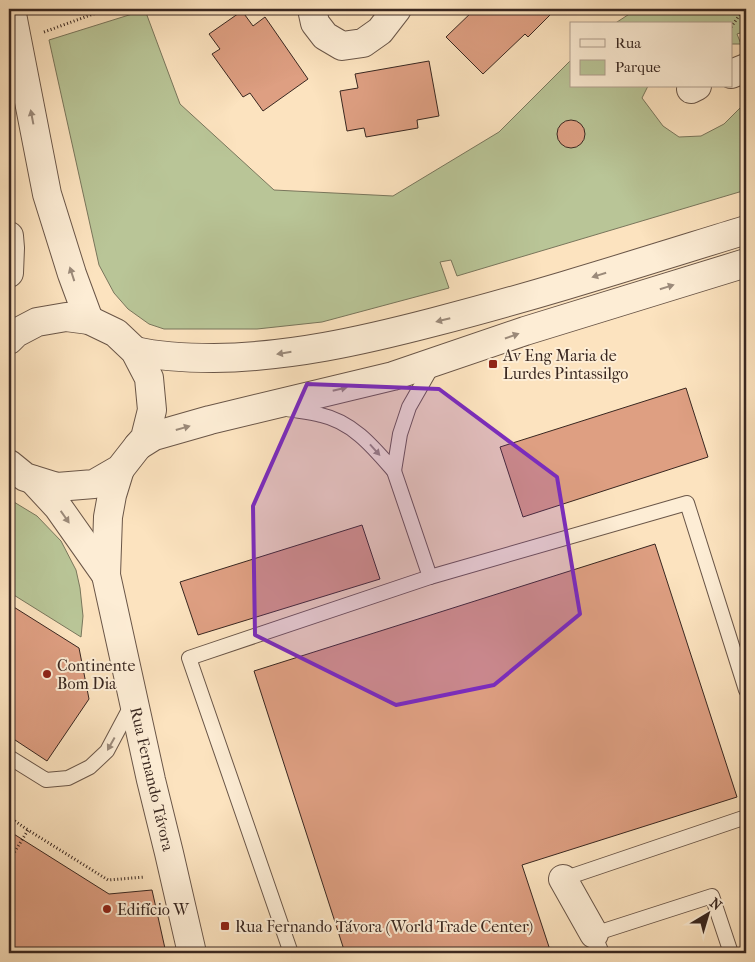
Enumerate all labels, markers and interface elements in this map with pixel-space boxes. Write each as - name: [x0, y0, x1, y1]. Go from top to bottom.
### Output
- legend: [570, 22, 732, 88]
- text: Rua: [615, 34, 642, 52]
- text: Parque: [615, 58, 661, 76]
- one-way arrow: [28, 109, 36, 125]
- one-way arrow: [68, 267, 75, 282]
- one-way arrow: [591, 271, 606, 279]
- one-way arrow: [660, 283, 675, 291]
- one-way arrow: [435, 316, 450, 324]
- one-way arrow: [505, 331, 520, 339]
- place label: Av Eng Maria de Lurdes Pintassilgo: [502, 346, 628, 383]
- one-way arrow: [276, 349, 292, 357]
- marker: Av Eng Maria de Lurdes Pintassilgo: [487, 358, 499, 370]
- one-way arrow: [333, 385, 348, 393]
- one-way arrow: [175, 424, 190, 432]
- one-way arrow: [369, 443, 381, 455]
- one-way arrow: [60, 510, 70, 524]
- place label: Continente Bom Dia: [57, 656, 135, 693]
- marker: Continente Bom Dia: [41, 668, 53, 680]
- street label: Rua Fernando Távora: [126, 705, 178, 853]
- one-way arrow: [107, 737, 115, 752]
- north arrow: [682, 890, 732, 940]
- text: N: [706, 894, 725, 914]
- place label: Edifício W: [117, 900, 190, 919]
- marker: Edifício W: [101, 903, 113, 915]
- place label: Rua Fernando Távora (World Trade Center): [235, 917, 533, 936]
- marker: Rua Fernando Távora (World Trade Center): [219, 920, 231, 932]

